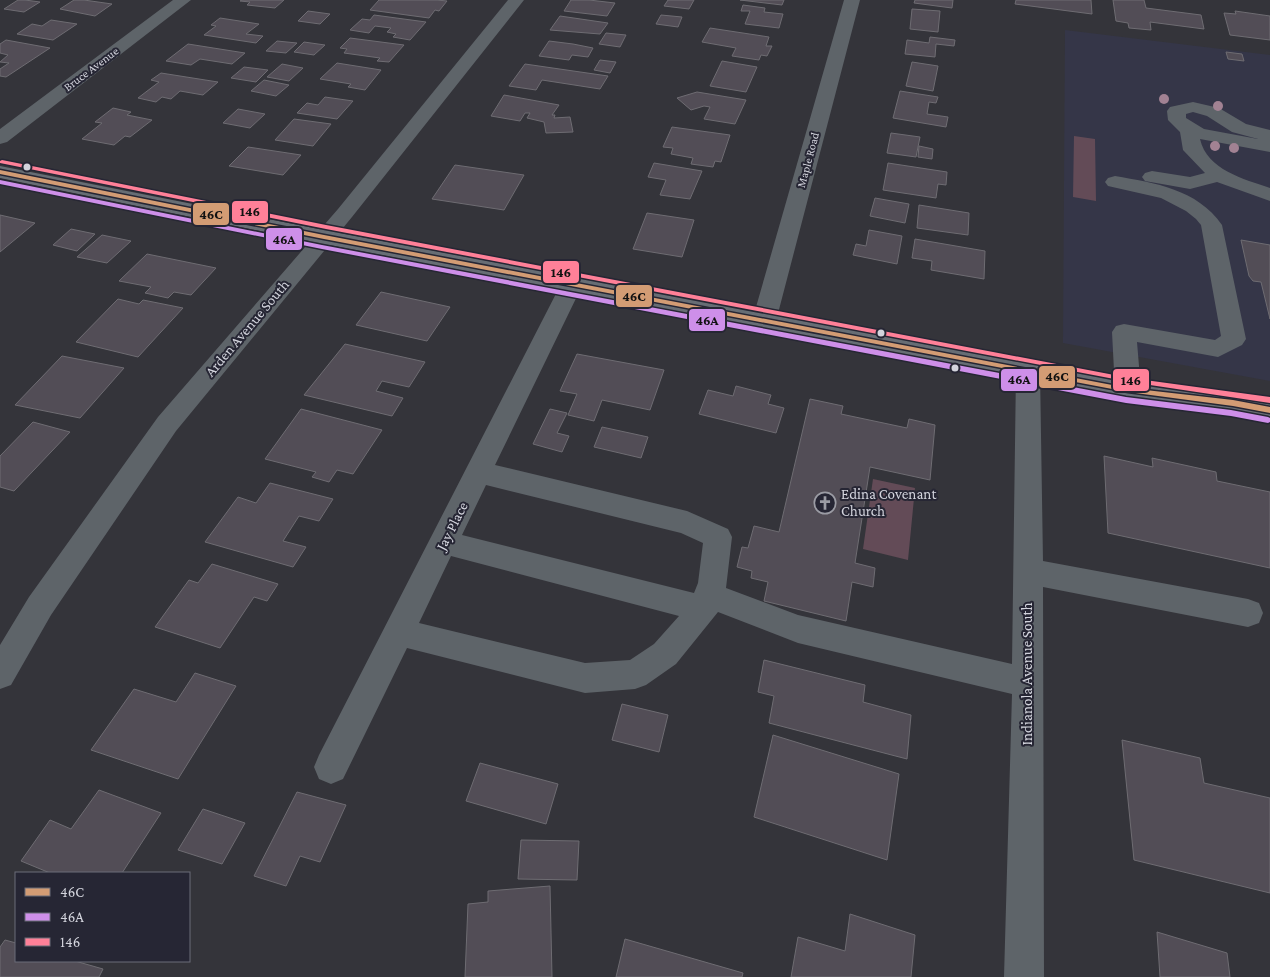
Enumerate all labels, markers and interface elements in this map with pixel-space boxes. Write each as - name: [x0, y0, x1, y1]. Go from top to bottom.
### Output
- street label: Bruce Avenue: [61, 44, 121, 94]
- street label: Maple Road: [794, 130, 822, 189]
- unlabelled marker: [22, 162, 32, 172]
- line badge: 146: [231, 200, 269, 224]
- line badge: 46C: [192, 202, 230, 226]
- text: 146: [240, 203, 260, 219]
- text: 46C: [199, 206, 223, 222]
- line badge: 46A: [265, 227, 303, 251]
- text: 46A: [272, 231, 296, 247]
- line badge: 146: [542, 260, 580, 284]
- text: 146: [551, 264, 571, 280]
- street label: Arden Avenue South: [202, 276, 292, 380]
- line badge: 46C: [615, 284, 653, 308]
- text: 46C: [622, 288, 646, 304]
- line badge: 46A: [688, 308, 726, 332]
- text: 46A: [695, 312, 719, 328]
- unlabelled marker: [876, 328, 886, 338]
- unlabelled marker: [950, 363, 960, 373]
- line badge: 46C: [1038, 365, 1076, 389]
- line badge: 46A: [1000, 368, 1038, 392]
- text: 46C: [1045, 368, 1069, 384]
- line badge: 146: [1112, 368, 1150, 392]
- text: 46A: [1007, 371, 1031, 387]
- text: 146: [1121, 372, 1141, 388]
- place label: Edina Covenant Church: [841, 486, 937, 519]
- church icon: Edina Covenant Church: [813, 491, 837, 515]
- street label: Jay Place: [432, 499, 472, 555]
- street label: Indianola Avenue South: [1019, 603, 1035, 745]
- legend: [15, 872, 190, 962]
- text: 46C: [60, 884, 84, 900]
- text: 46A: [60, 909, 84, 925]
- text: 146: [60, 934, 80, 950]

